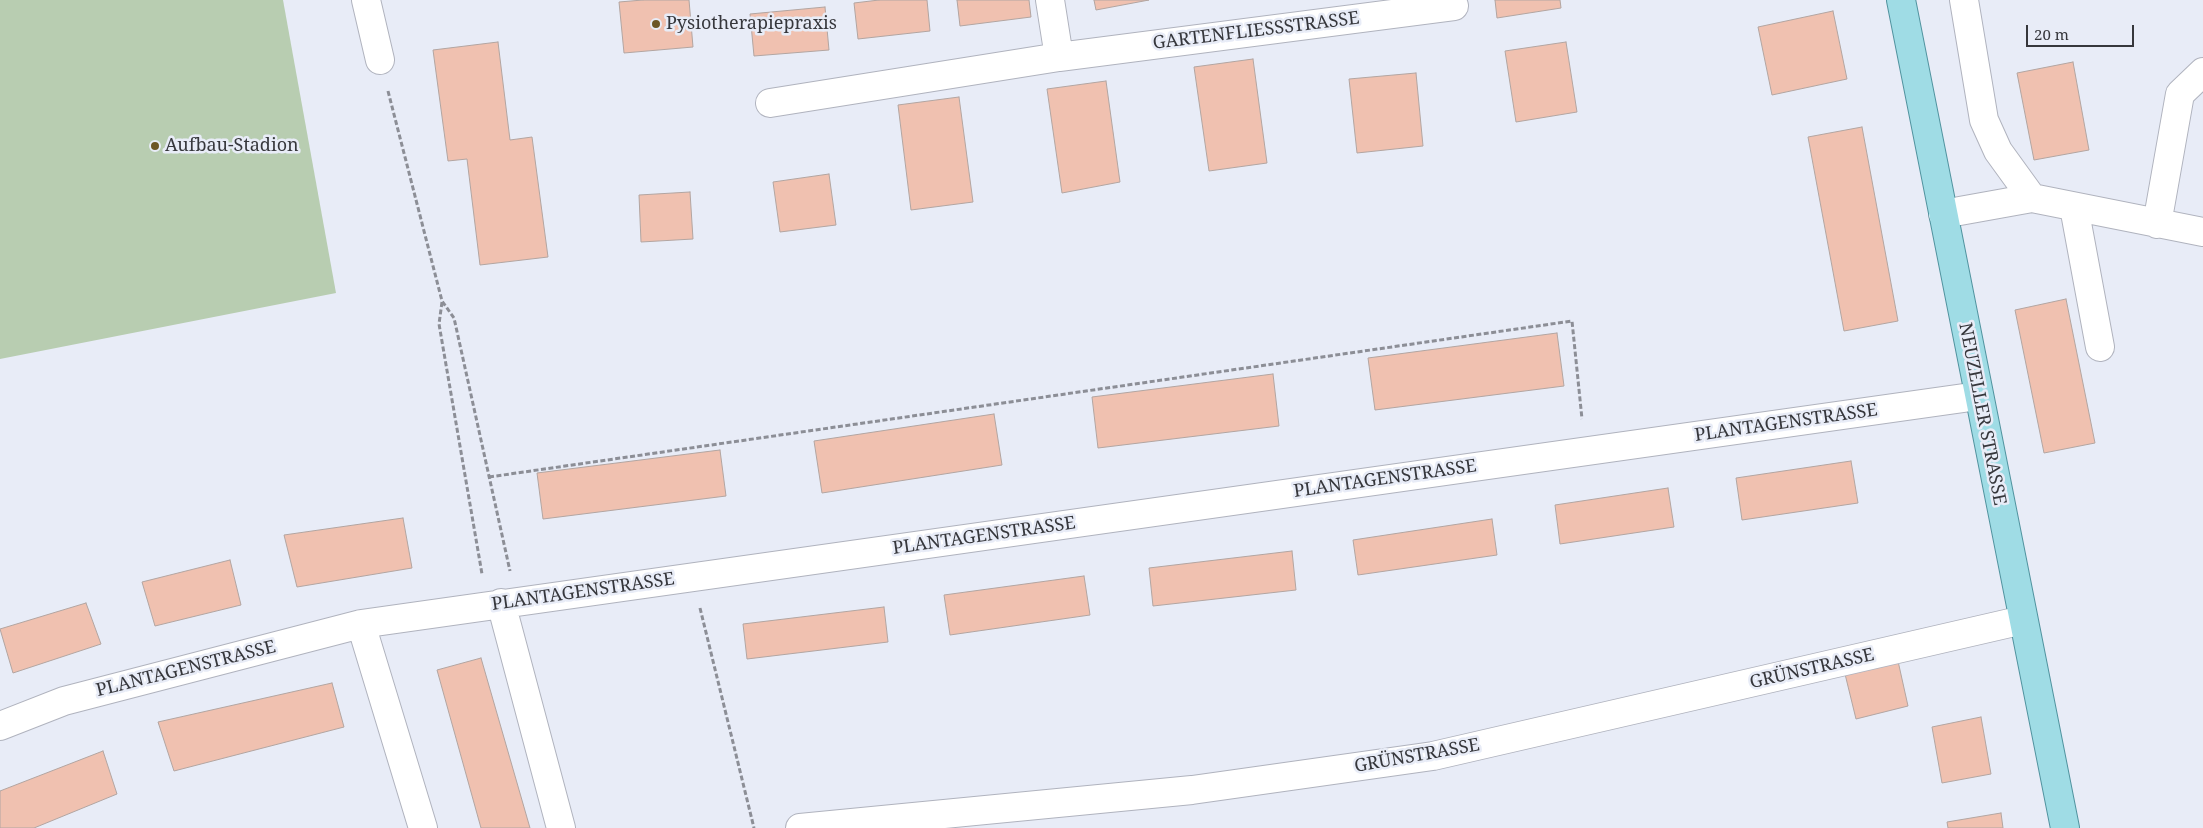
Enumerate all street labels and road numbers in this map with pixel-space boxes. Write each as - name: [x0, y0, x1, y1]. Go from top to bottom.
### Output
- street label: GARTENFLIESSSTRASSE: [1151, 8, 1361, 54]
- street label: NEUZELLER STRASSE: [1954, 321, 2010, 507]
- street label: PLANTAGENSTRASSE: [1693, 399, 1879, 447]
- street label: PLANTAGENSTRASSE: [1292, 455, 1478, 503]
- street label: PLANTAGENSTRASSE: [891, 512, 1077, 560]
- street label: PLANTAGENSTRASSE: [490, 568, 676, 616]
- street label: PLANTAGENSTRASSE: [94, 636, 278, 702]
- street label: GRÜNSTRASSE: [1748, 644, 1876, 694]
- street label: GRÜNSTRASSE: [1353, 734, 1481, 778]

